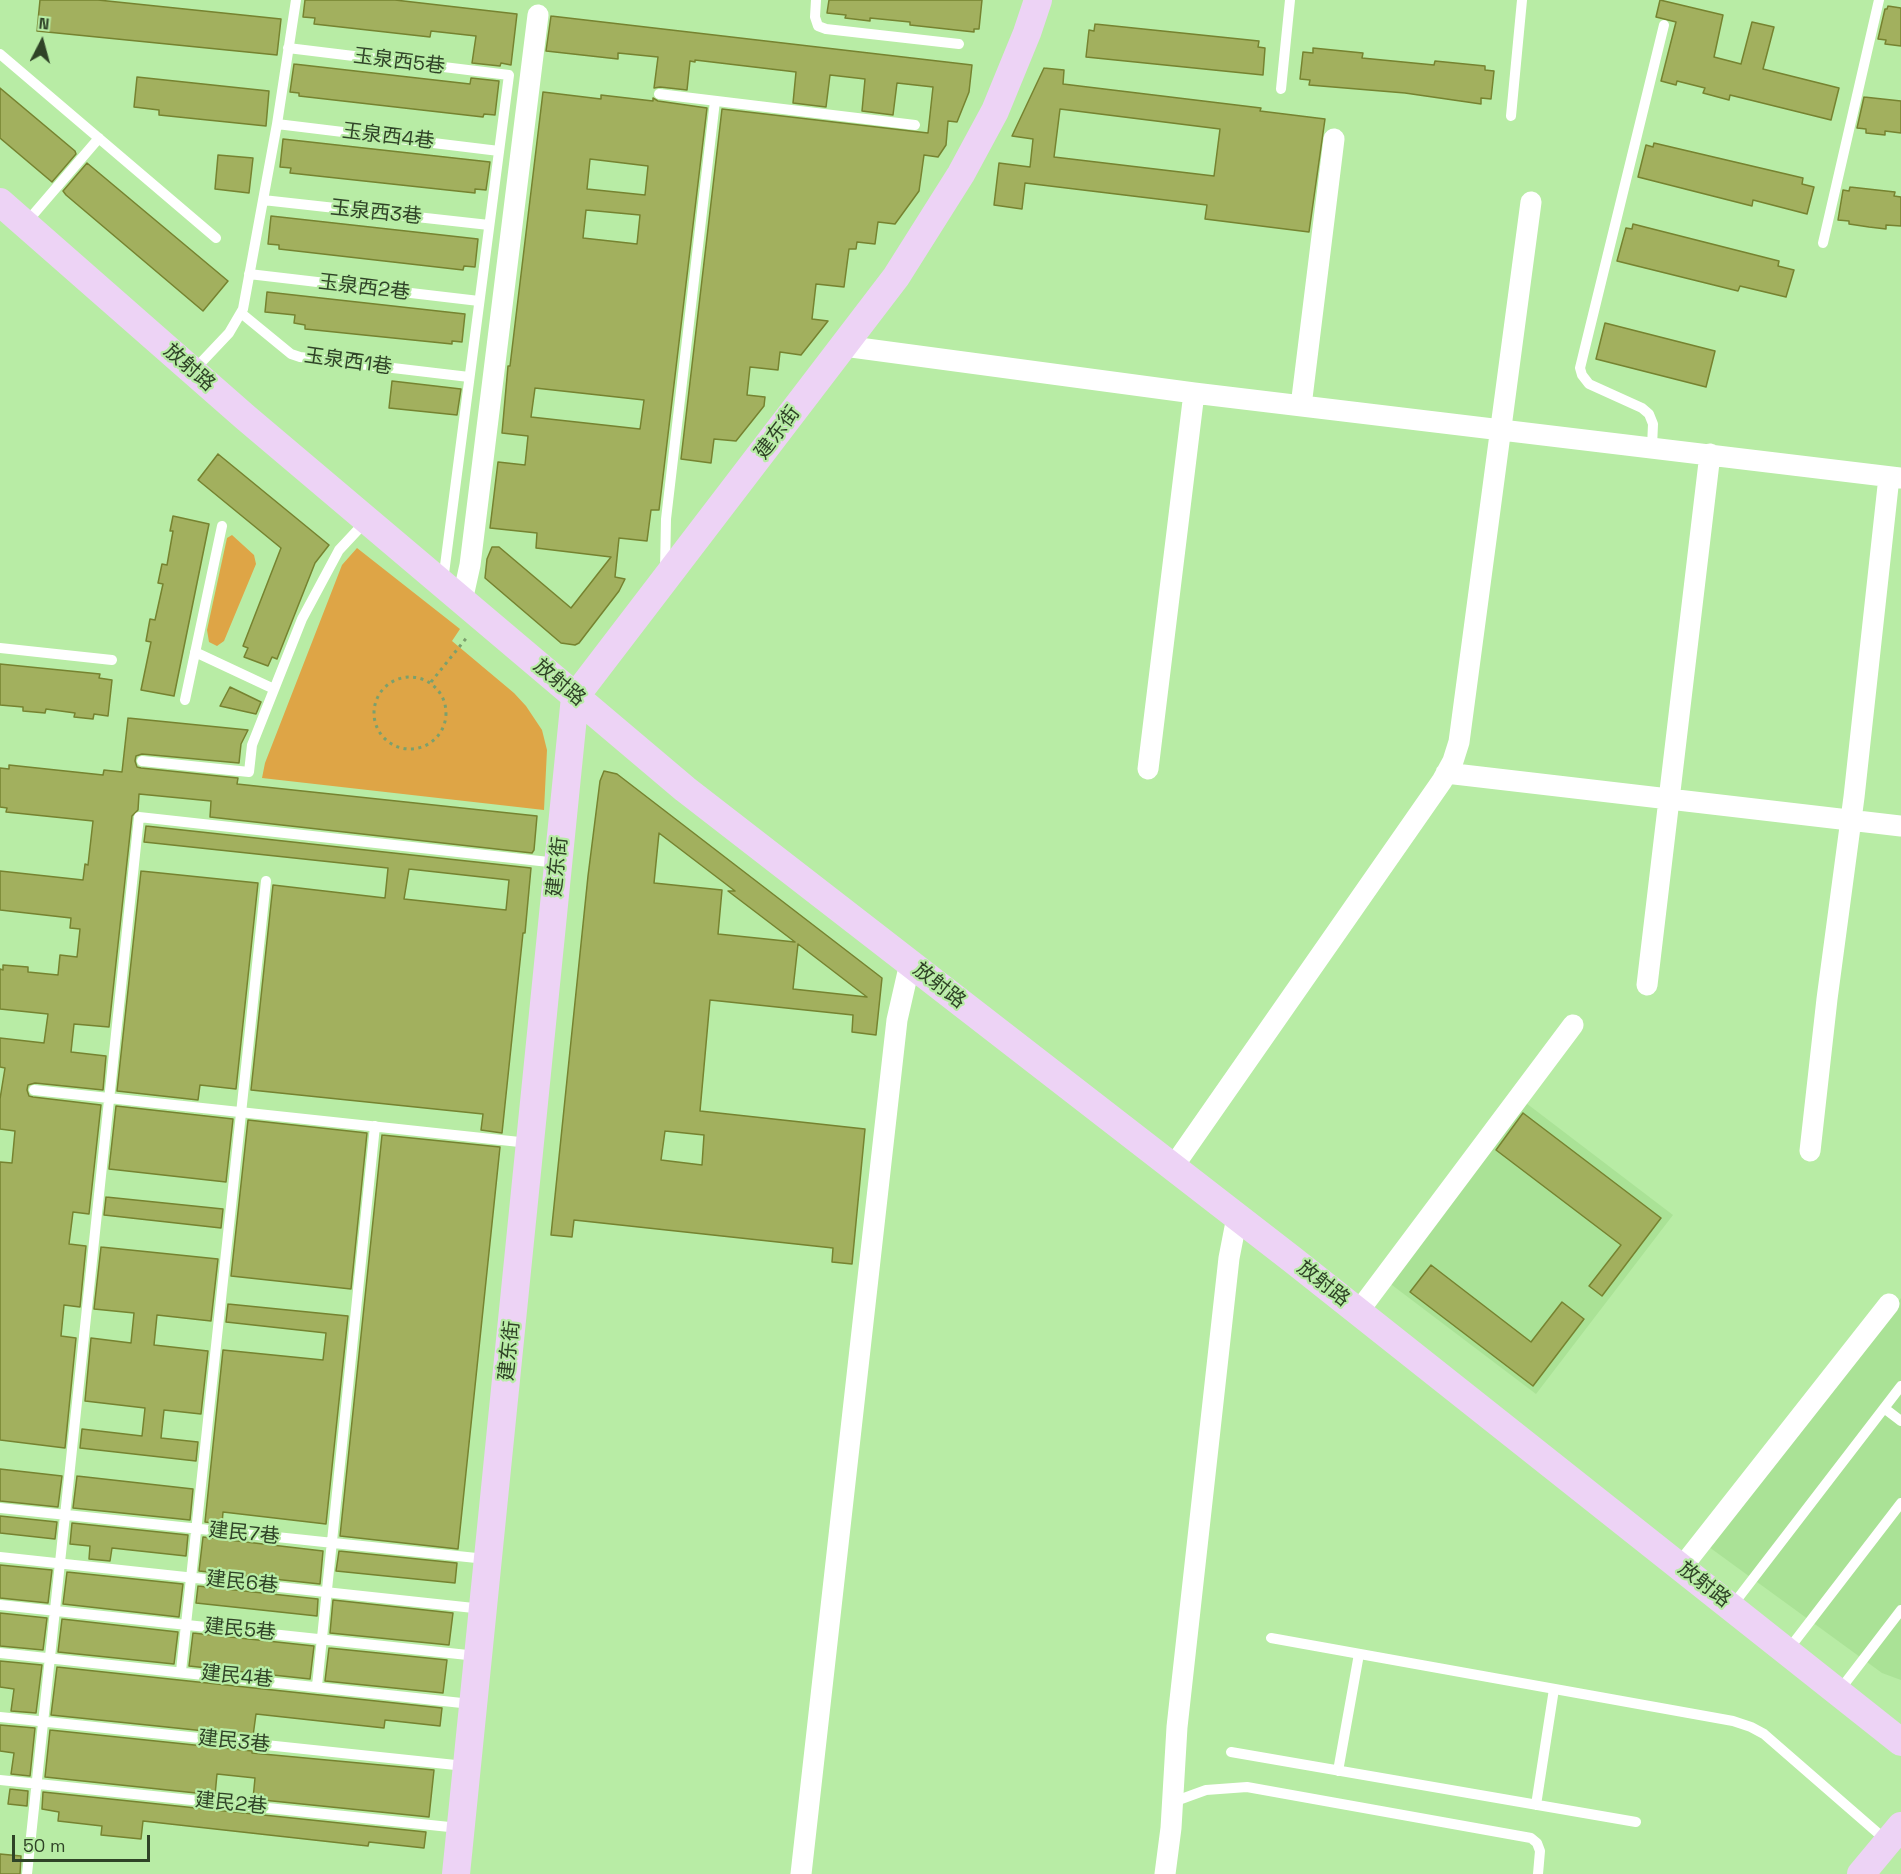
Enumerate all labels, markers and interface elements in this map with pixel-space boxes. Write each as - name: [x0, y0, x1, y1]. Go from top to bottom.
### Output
- north arrow: [12, 12, 72, 72]
- text: N: [37, 13, 50, 35]
- street label: 玉泉西5巷: [352, 44, 446, 80]
- street label: 玉泉西4巷: [341, 119, 435, 155]
- street label: 玉泉西3巷: [329, 196, 423, 230]
- street label: 玉泉西2巷: [317, 270, 411, 306]
- street label: 放射路: [158, 339, 220, 397]
- street label: 玉泉西1巷: [303, 344, 393, 380]
- street label: 建东街: [750, 402, 806, 464]
- street label: 放射路: [528, 655, 590, 711]
- street label: 建东街: [543, 836, 573, 898]
- street label: 放射路: [908, 958, 970, 1014]
- street label: 放射路: [1292, 1256, 1354, 1312]
- street label: 建东街: [495, 1320, 525, 1382]
- street label: 建民7巷: [207, 1518, 281, 1550]
- street label: 放射路: [1673, 1557, 1735, 1613]
- street label: 建民6巷: [205, 1567, 279, 1599]
- street label: 建民5巷: [203, 1614, 277, 1646]
- street label: 建民4巷: [200, 1661, 274, 1693]
- street label: 建民3巷: [197, 1726, 271, 1758]
- street label: 建民2巷: [194, 1788, 268, 1820]
- scale bar: [15, 1823, 153, 1861]
- text: 50 m: [23, 1834, 65, 1857]

